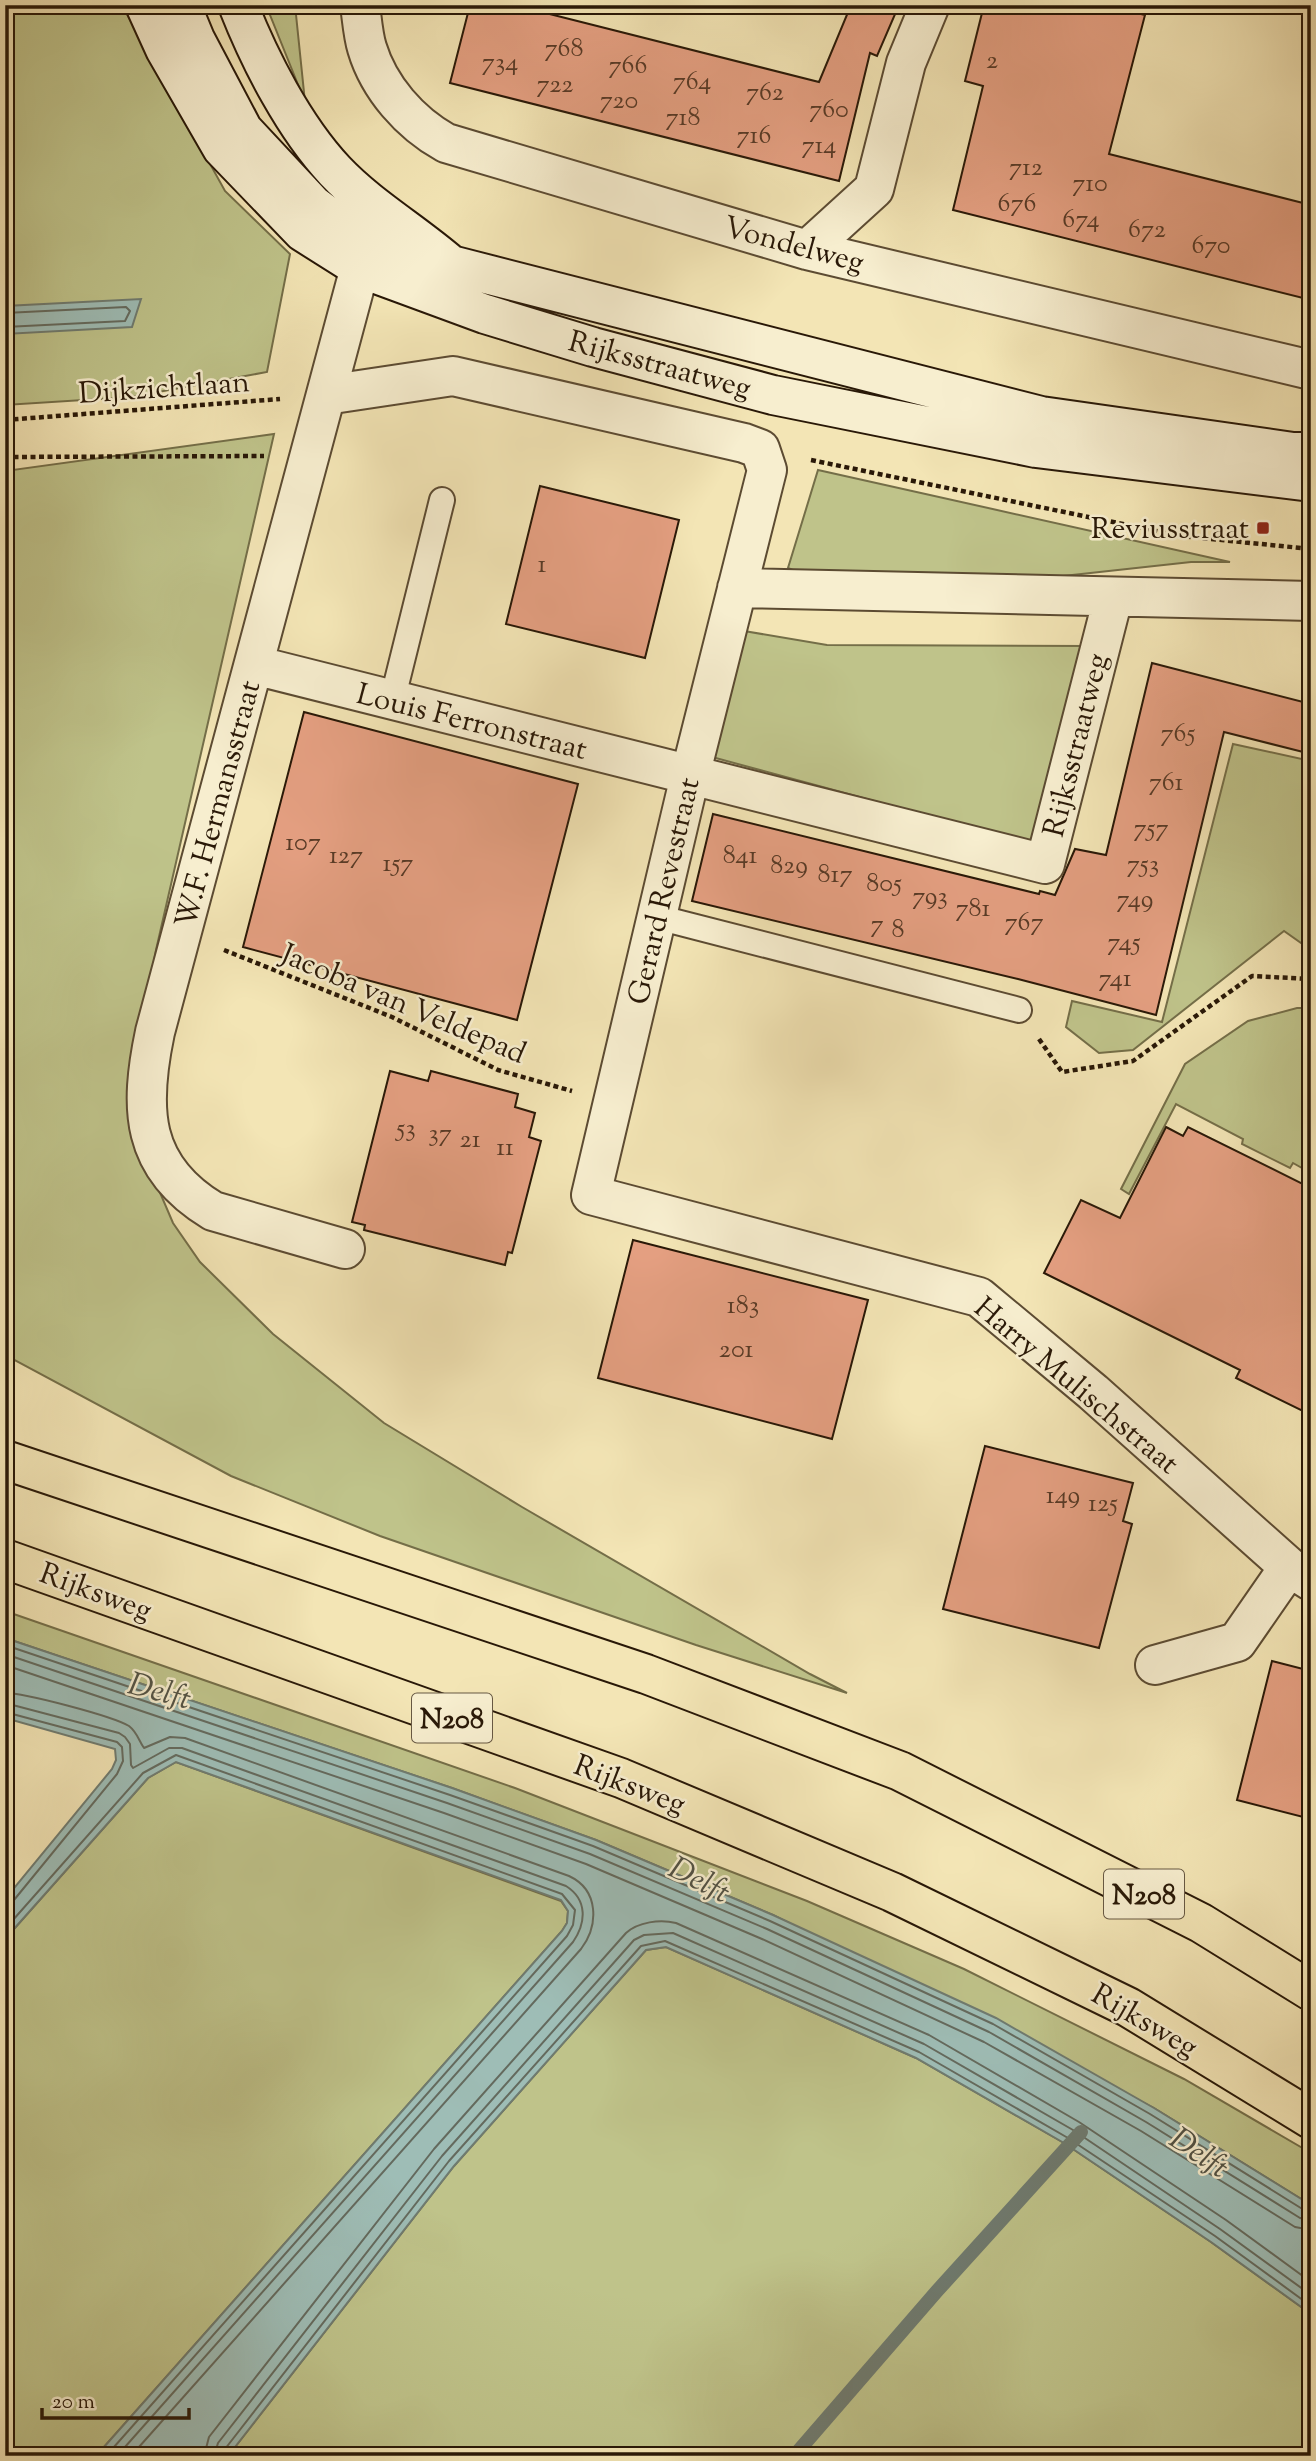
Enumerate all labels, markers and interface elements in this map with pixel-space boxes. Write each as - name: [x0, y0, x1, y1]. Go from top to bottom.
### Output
- house number: 768: [545, 31, 583, 68]
- house number: 2: [986, 43, 998, 80]
- house number: 734: [482, 45, 518, 82]
- house number: 766: [609, 48, 647, 85]
- house number: 764: [673, 64, 711, 101]
- house number: 722: [536, 67, 574, 104]
- house number: 762: [746, 75, 784, 112]
- house number: 720: [600, 83, 638, 120]
- house number: 760: [809, 92, 849, 129]
- house number: 718: [666, 100, 700, 137]
- house number: 716: [737, 118, 771, 155]
- house number: 714: [802, 128, 836, 165]
- house number: 712: [1009, 150, 1043, 187]
- house number: 710: [1072, 166, 1108, 203]
- house number: 676: [998, 186, 1036, 223]
- house number: 674: [1062, 202, 1100, 239]
- street label: Vondelweg: [718, 207, 868, 286]
- house number: 672: [1128, 212, 1166, 249]
- house number: 670: [1191, 228, 1231, 265]
- street label: Rijksstraatweg: [563, 321, 756, 411]
- street label: Dijkzichtlaan: [77, 362, 251, 417]
- place label: Reviusstraat: [1091, 509, 1249, 552]
- marker: Reviusstraat: [1255, 520, 1271, 536]
- house number: 1: [538, 547, 547, 584]
- street label: Rijksstraatweg: [1034, 649, 1121, 842]
- street label: Louis Ferronstraat: [352, 674, 591, 773]
- street label: W.F. Hermansstraat: [166, 676, 273, 933]
- house number: 765: [1161, 716, 1196, 753]
- house number: 761: [1149, 765, 1183, 802]
- street label: Gerard Revestraat: [618, 774, 712, 1009]
- house number: 757: [1134, 811, 1168, 848]
- house number: 107: [285, 825, 321, 862]
- house number: 127: [329, 838, 363, 875]
- house number: 841: [723, 838, 758, 875]
- house number: 157: [383, 846, 413, 883]
- house number: 753: [1127, 847, 1159, 884]
- house number: 829: [770, 848, 808, 885]
- house number: 817: [818, 857, 852, 894]
- house number: 805: [866, 866, 902, 903]
- house number: 793: [912, 879, 948, 916]
- house number: 749: [1117, 882, 1153, 919]
- house number: 781: [956, 891, 991, 928]
- house number: 767: [1005, 905, 1043, 942]
- house number: 7: [870, 907, 884, 944]
- house number: 8: [891, 912, 905, 949]
- house number: 745: [1107, 925, 1141, 962]
- street label: Jacoba van Veldepad: [272, 933, 532, 1076]
- house number: 741: [1098, 961, 1132, 998]
- house number: 53: [394, 1111, 416, 1148]
- house number: 37: [428, 1116, 452, 1153]
- house number: 21: [459, 1122, 481, 1159]
- house number: 11: [496, 1130, 514, 1167]
- house number: 183: [727, 1288, 759, 1325]
- street label: Harry Mulischstraat: [964, 1288, 1187, 1486]
- house number: 201: [719, 1332, 753, 1369]
- house number: 149: [1046, 1478, 1080, 1515]
- house number: 125: [1088, 1486, 1118, 1523]
- street label: Rijksweg: [33, 1553, 157, 1634]
- water label: Delft: [122, 1662, 196, 1723]
- road number: N208: [412, 1694, 492, 1742]
- street label: Rijksweg: [567, 1745, 691, 1827]
- water label: Delft: [660, 1847, 737, 1917]
- road number: N208: [1104, 1870, 1184, 1918]
- street label: Rijksweg: [1082, 1974, 1205, 2070]
- water label: Delft: [1159, 2118, 1238, 2191]
- scale bar: [42, 2377, 189, 2421]
- text: 20 m: [52, 2388, 95, 2418]

